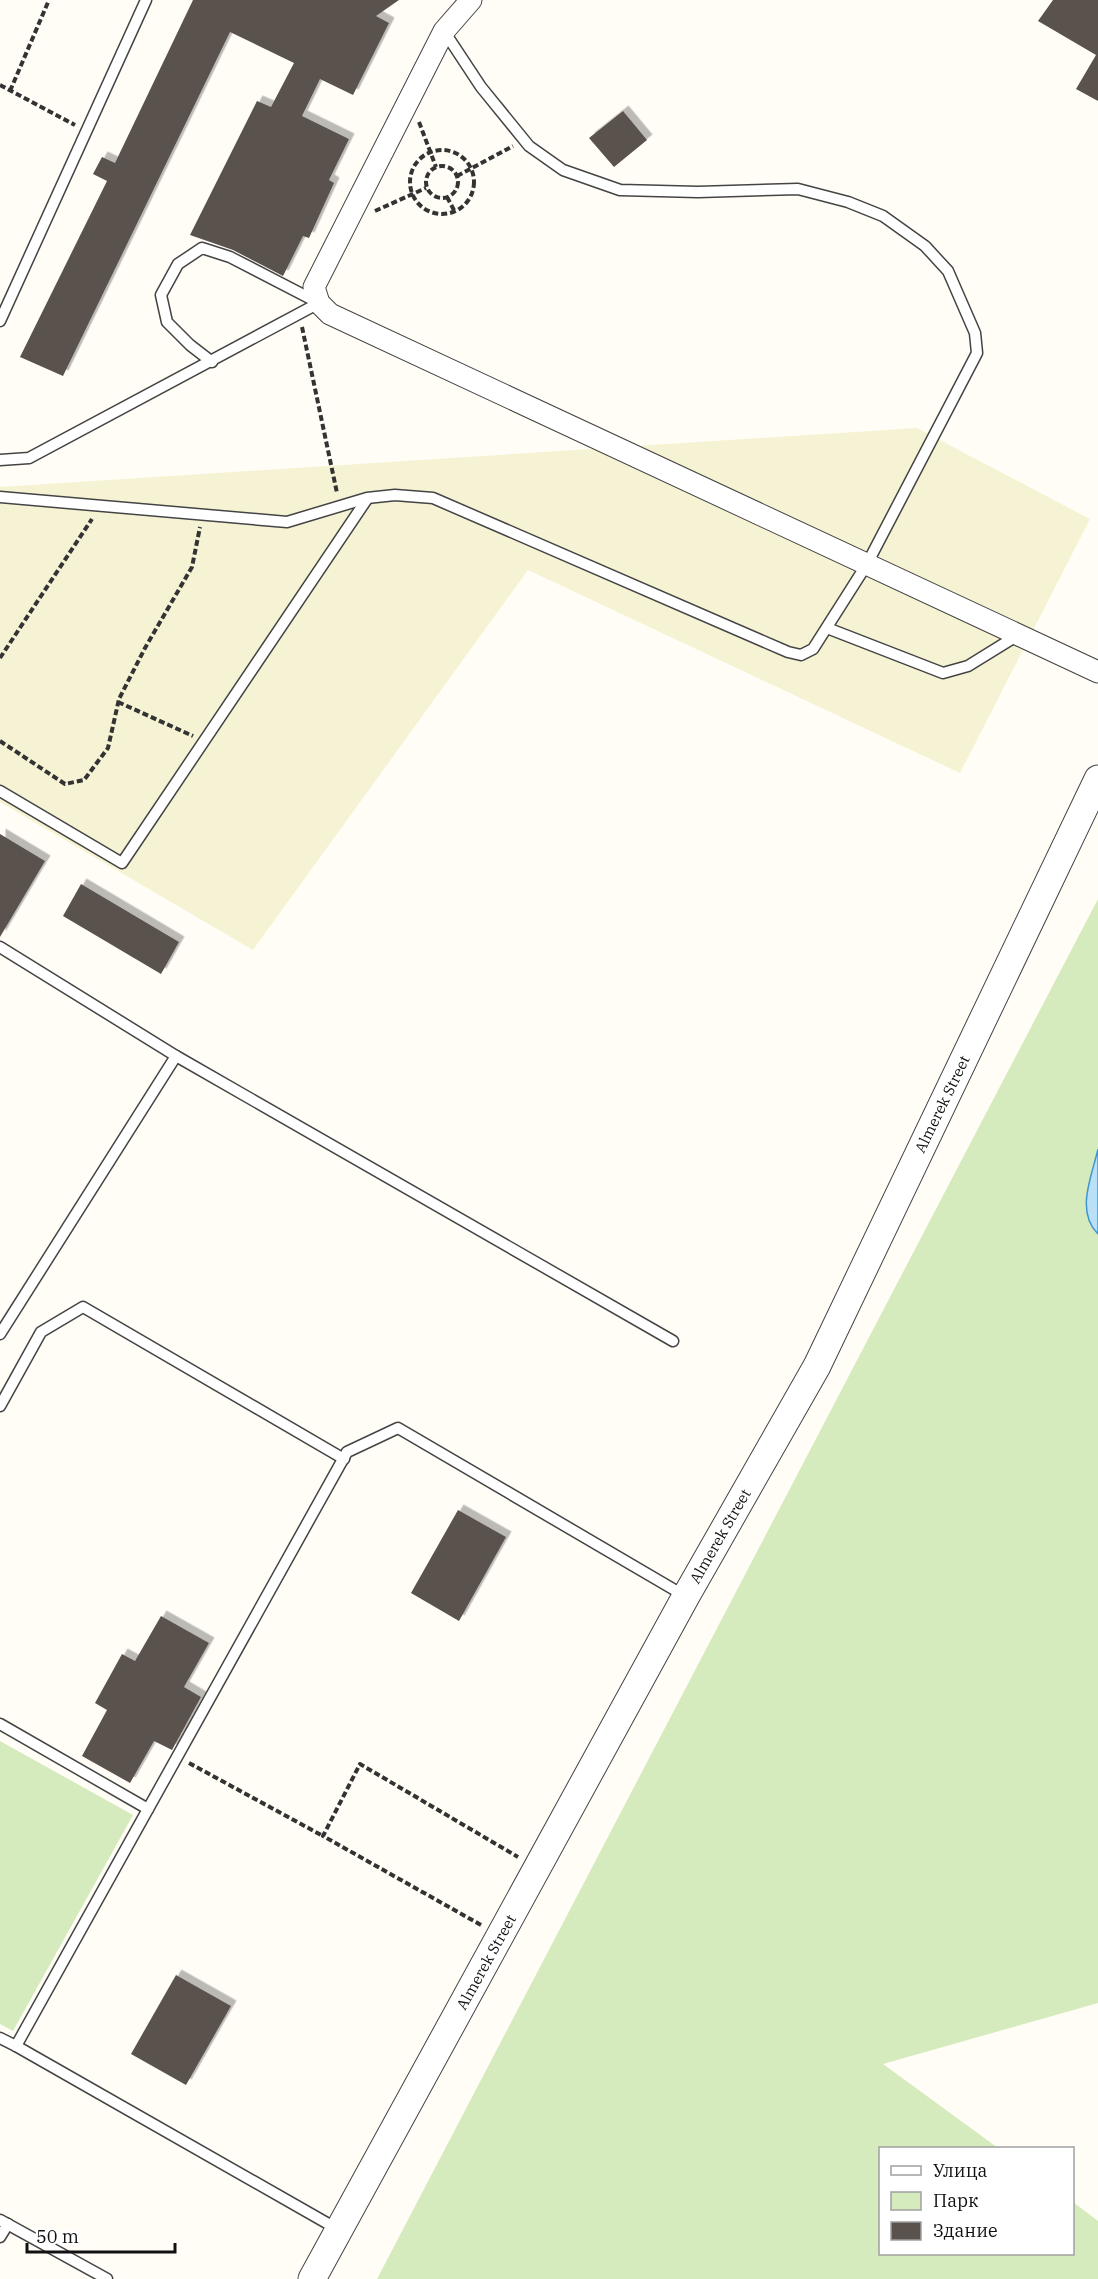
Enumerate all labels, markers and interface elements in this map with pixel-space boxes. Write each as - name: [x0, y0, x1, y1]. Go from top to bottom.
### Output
- street label: Almerek Street: [910, 1052, 974, 1156]
- street label: Almerek Street: [685, 1485, 755, 1587]
- street label: Almerek Street: [452, 1911, 520, 2013]
- legend: [879, 2147, 1074, 2255]
- text: Улица: [933, 2159, 988, 2182]
- text: Парк: [933, 2189, 979, 2212]
- scale bar: [27, 2216, 176, 2254]
- text: Здание: [933, 2219, 998, 2242]
- text: 50 m: [36, 2225, 79, 2248]

